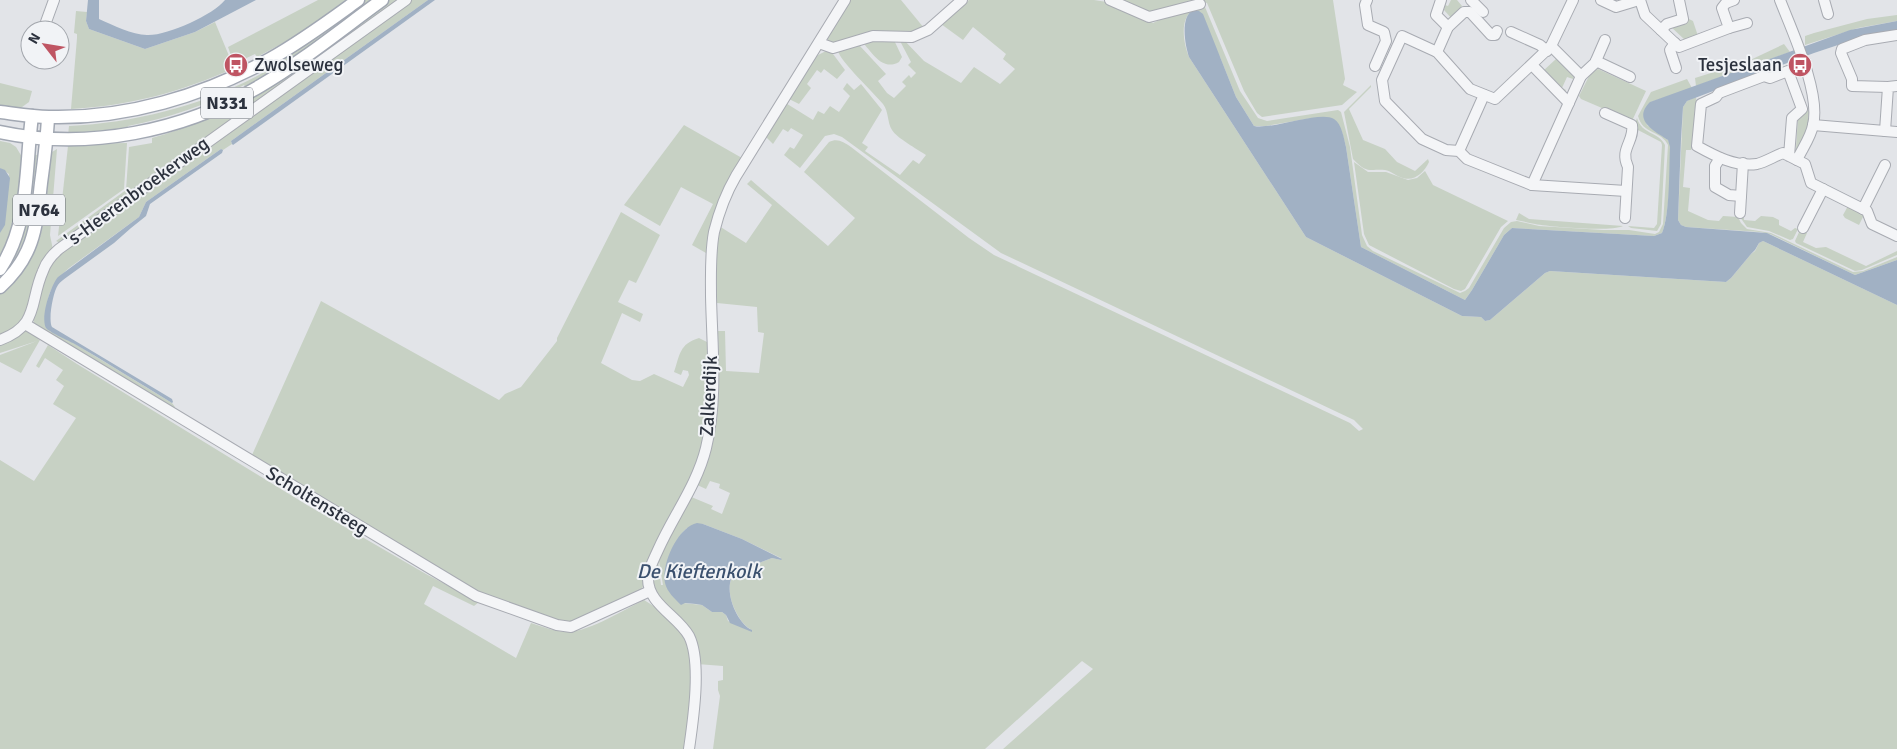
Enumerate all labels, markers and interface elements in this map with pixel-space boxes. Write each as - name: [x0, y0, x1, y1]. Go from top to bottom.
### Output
- north arrow: [20, 20, 70, 70]
- text: N: [24, 30, 44, 47]
- bus stop icon: Zwolseweg: [223, 52, 249, 78]
- bus stop icon: Tesjeslaan: [1787, 52, 1813, 78]
- place label: Zwolseweg: [254, 53, 344, 77]
- place label: Tesjeslaan: [1698, 53, 1782, 77]
- road number: N331: [201, 88, 253, 119]
- street label: 's-Heerenbroekerweg: [60, 132, 214, 252]
- road number: N764: [13, 194, 65, 226]
- street label: Zalkerdijk: [695, 354, 723, 437]
- street label: Scholtensteeg: [261, 461, 373, 541]
- water label: De Kieftenkolk: [637, 559, 763, 584]

